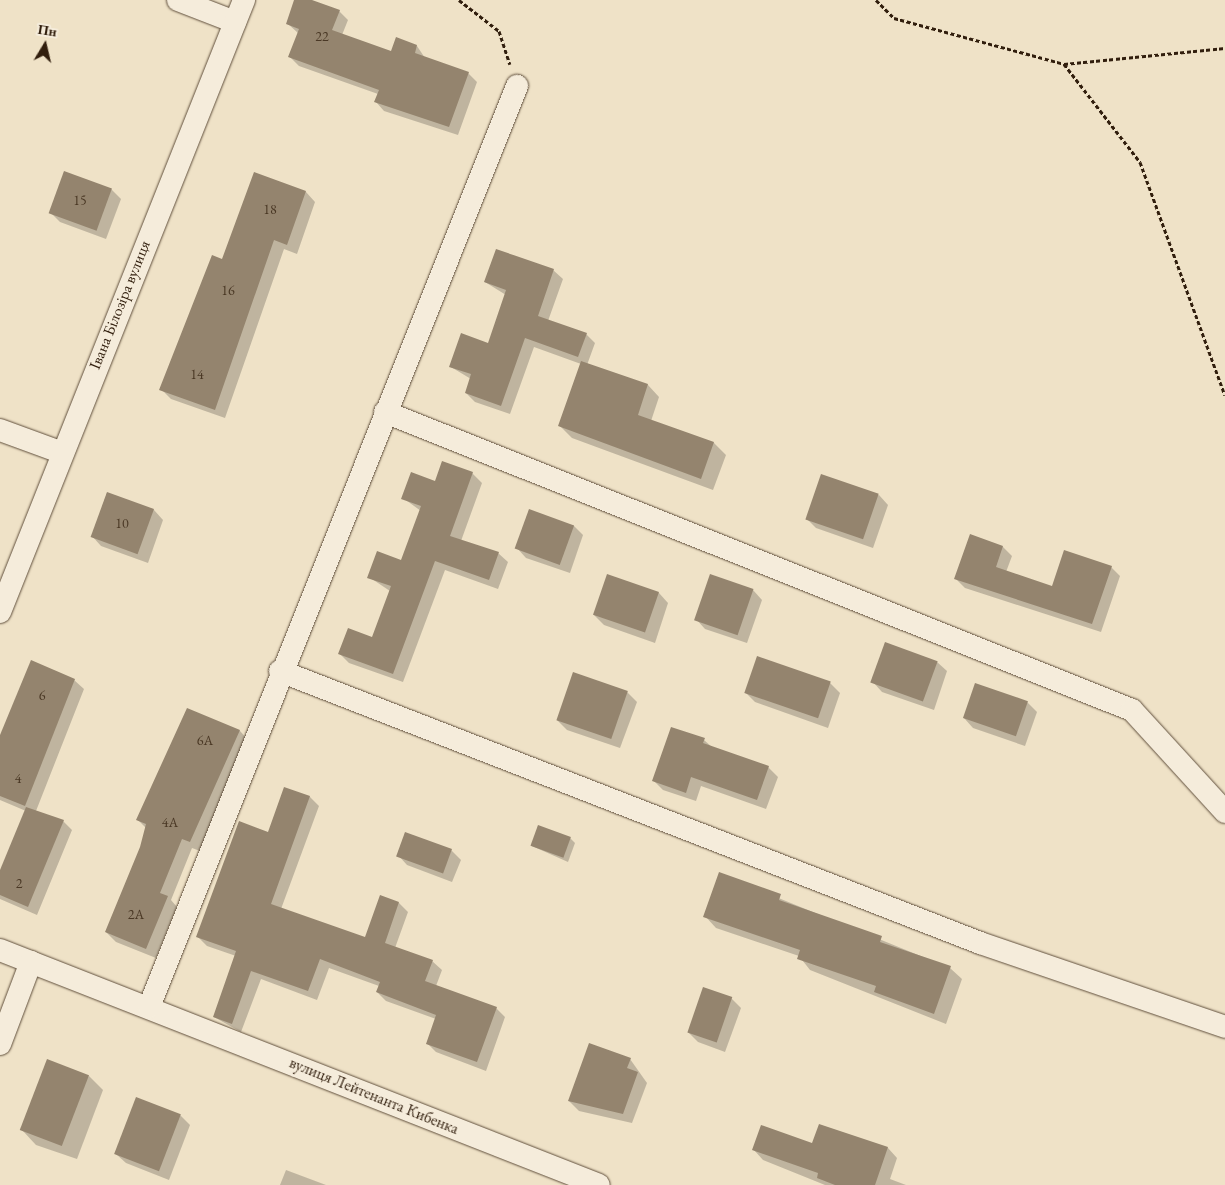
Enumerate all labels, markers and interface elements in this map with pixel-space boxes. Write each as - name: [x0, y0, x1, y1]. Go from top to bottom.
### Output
- north arrow: [20, 20, 70, 70]
- text: Пн: [36, 20, 58, 41]
- house number: 22: [315, 28, 329, 44]
- house number: 15: [73, 192, 87, 208]
- house number: 18: [263, 201, 277, 217]
- street label: Івана Білозіра вулиця: [85, 238, 155, 372]
- house number: 16: [221, 282, 235, 298]
- house number: 14: [190, 366, 204, 382]
- house number: 10: [115, 515, 129, 531]
- house number: 6: [39, 687, 45, 703]
- house number: 6А: [197, 732, 213, 748]
- house number: 4: [15, 770, 21, 786]
- house number: 4А: [162, 814, 178, 830]
- house number: 2: [16, 875, 22, 891]
- house number: 2А: [128, 906, 144, 922]
- street label: вулиця Лейтенанта Кибенка: [287, 1053, 461, 1139]

